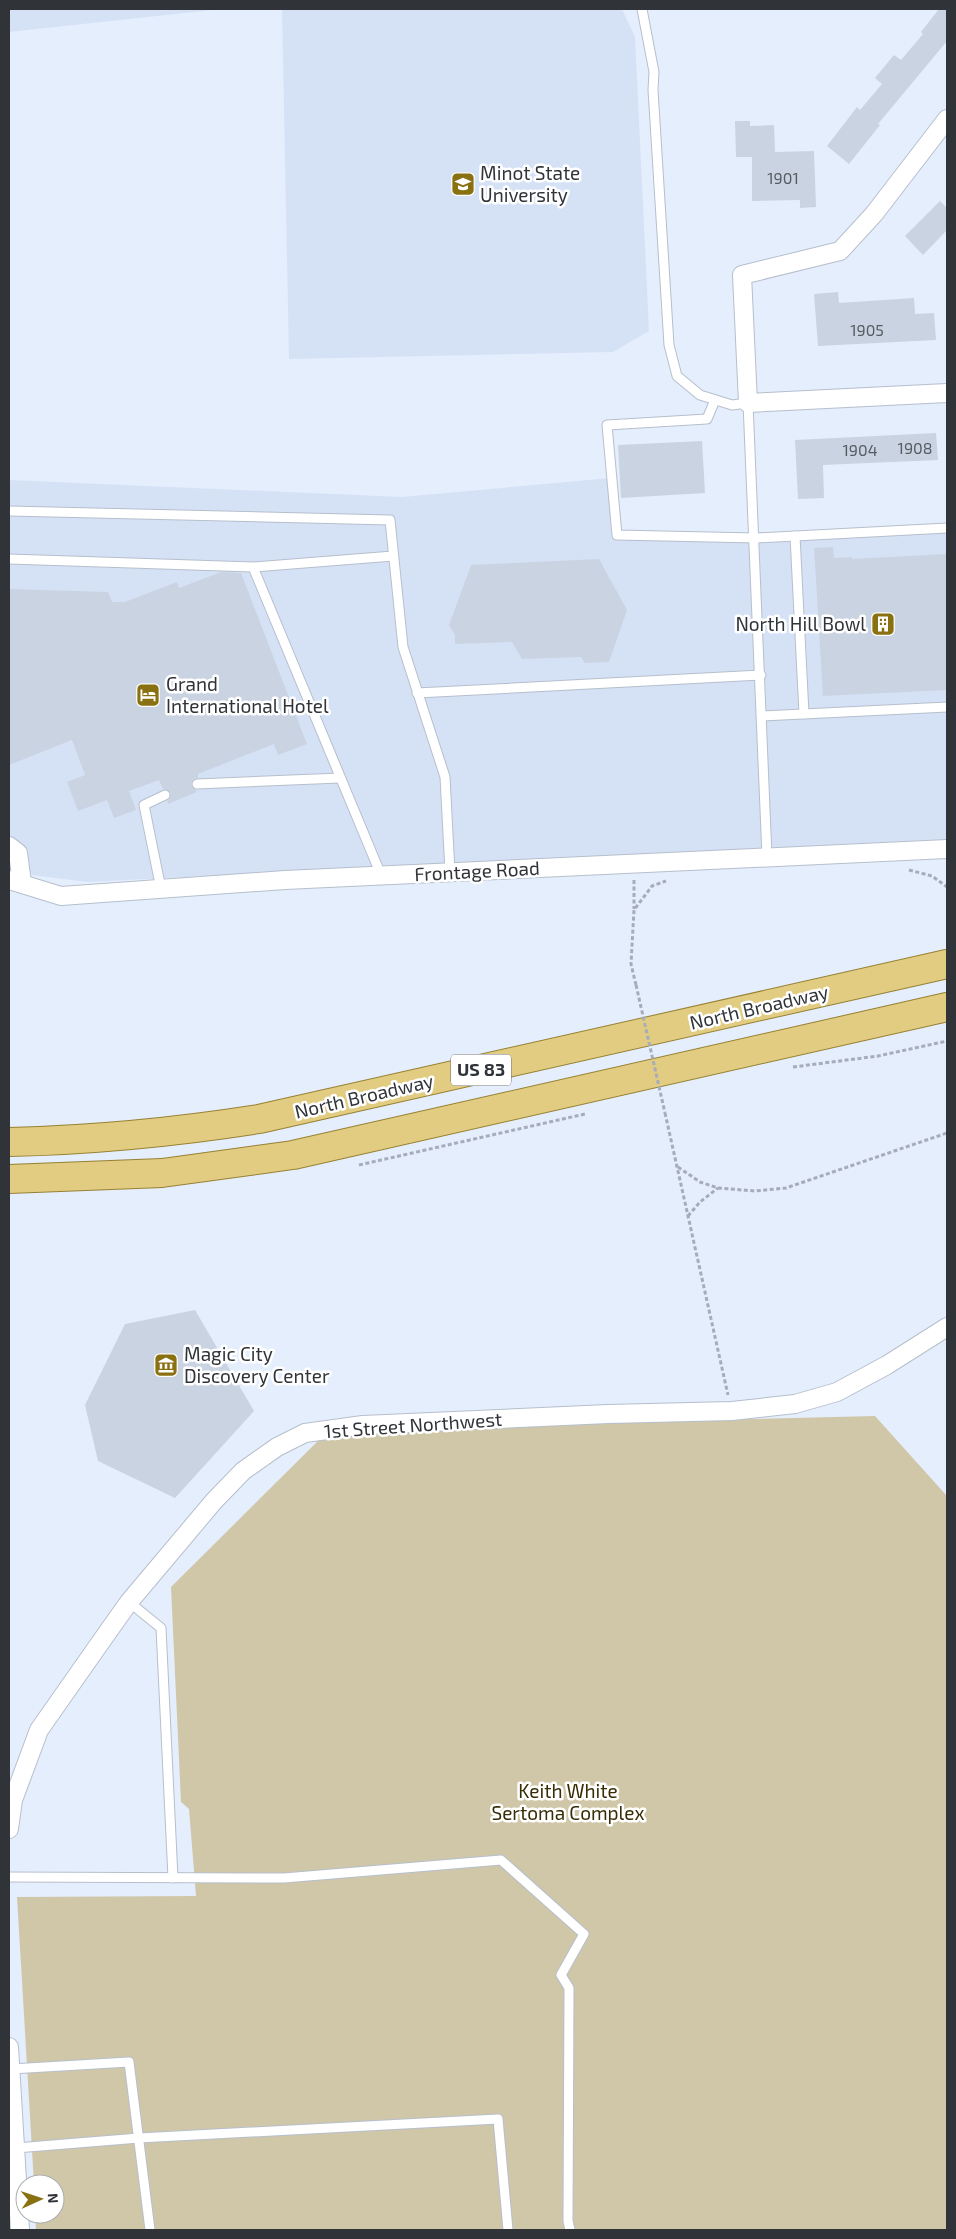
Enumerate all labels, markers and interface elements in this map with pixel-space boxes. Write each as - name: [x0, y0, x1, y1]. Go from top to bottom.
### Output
- place label: Minot State University: [480, 161, 580, 206]
- house number: 1901: [767, 168, 799, 187]
- school or university icon: Minot State University: [450, 171, 476, 197]
- house number: 1905: [850, 320, 884, 339]
- house number: 1908: [898, 438, 932, 457]
- house number: 1904: [842, 440, 878, 459]
- building icon: North Hill Bowl: [870, 611, 896, 637]
- place label: North Hill Bowl: [735, 612, 866, 635]
- place label: Grand International Hotel: [166, 672, 329, 717]
- hotel icon: Grand International Hotel: [135, 682, 161, 708]
- street label: Frontage Road: [414, 856, 540, 885]
- street label: North Broadway: [687, 979, 830, 1034]
- road number: US 83: [451, 1054, 511, 1086]
- street label: North Broadway: [292, 1068, 435, 1123]
- place label: Magic City Discovery Center: [184, 1342, 330, 1387]
- museum icon: Magic City Discovery Center: [153, 1352, 179, 1378]
- street label: 1st Street Northwest: [323, 1407, 503, 1442]
- park label: Keith White Sertoma Complex: [492, 1779, 645, 1824]
- north arrow: [15, 2174, 65, 2224]
- text: N: [45, 2193, 62, 2204]

